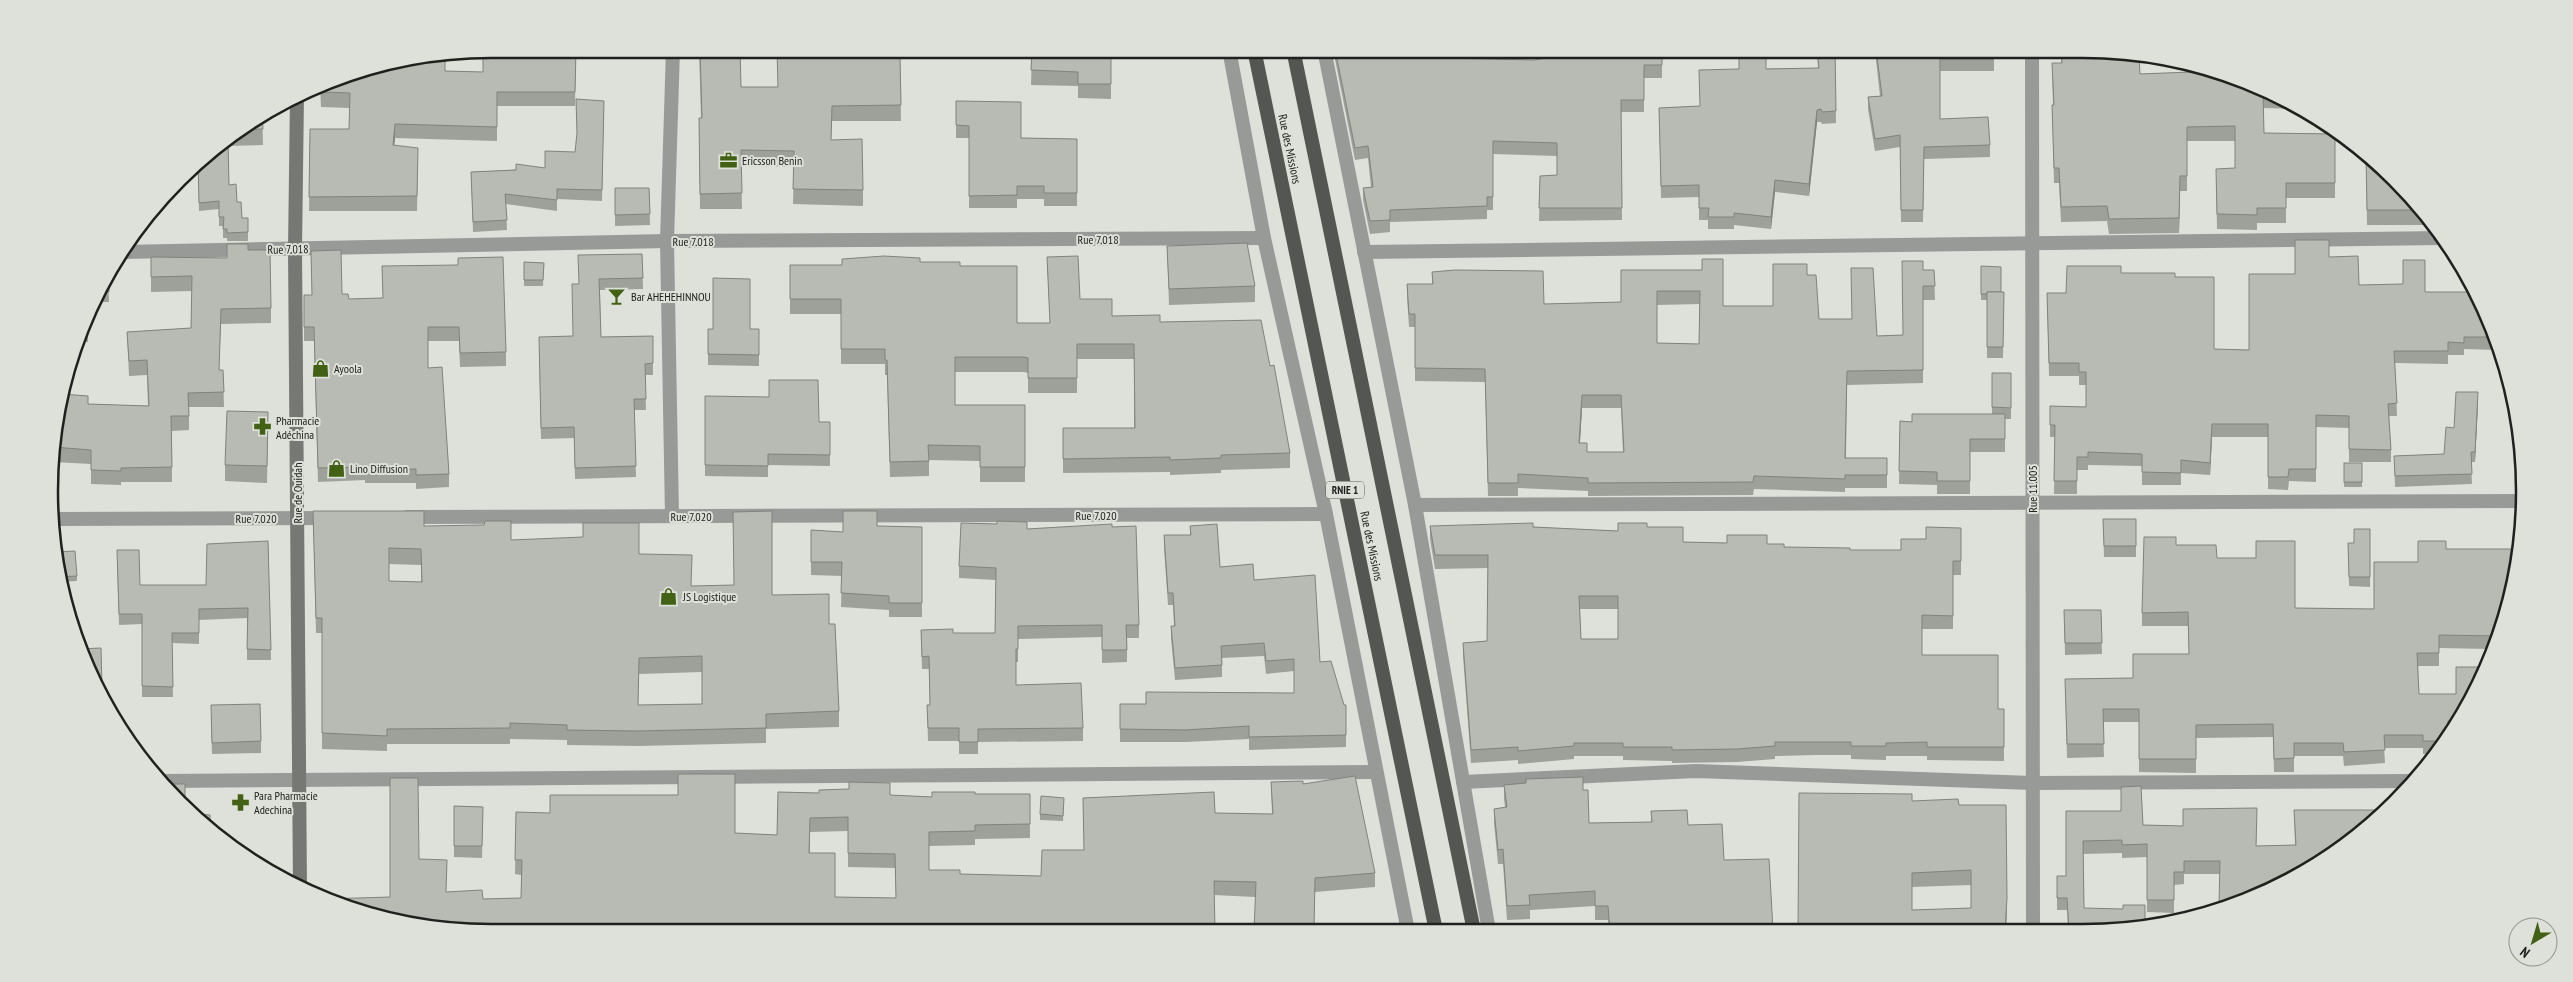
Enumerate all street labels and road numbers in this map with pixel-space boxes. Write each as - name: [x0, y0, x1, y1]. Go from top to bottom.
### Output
- street label: Rue des Missions: [1275, 113, 1305, 185]
- street label: Rue 7.018: [1077, 232, 1119, 247]
- street label: Rue 7.018: [672, 234, 714, 249]
- street label: Rue 7.018: [267, 241, 309, 257]
- street label: Rue de Ouidah: [290, 463, 305, 523]
- street label: Rue 11.005: [2025, 465, 2040, 513]
- road number: RNIE 1: [1326, 482, 1364, 498]
- street label: Rue 7.020: [1075, 508, 1117, 523]
- street label: Rue 7.020: [670, 509, 712, 524]
- street label: Rue des Missions: [1357, 510, 1387, 582]
- street label: Rue 7.020: [235, 511, 277, 526]

